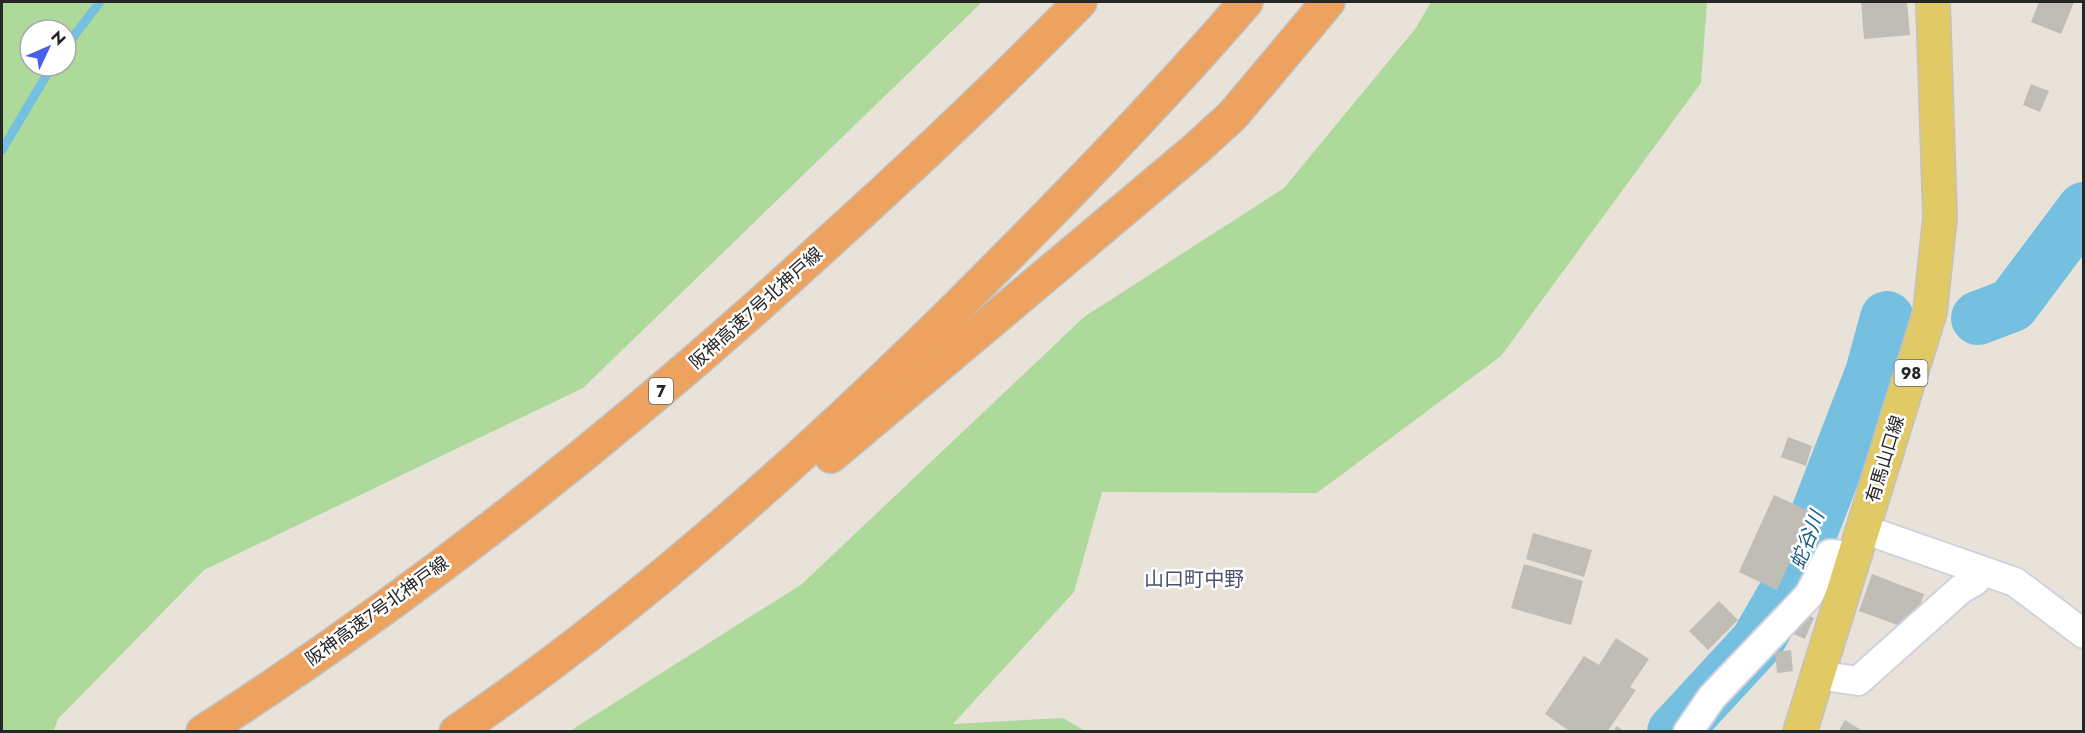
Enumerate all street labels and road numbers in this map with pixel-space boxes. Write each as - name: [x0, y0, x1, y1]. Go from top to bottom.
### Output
- street label: 阪神高速7号北神戸線: [684, 241, 828, 375]
- road number: 98: [1894, 360, 1928, 386]
- road number: 7: [649, 378, 673, 404]
- street label: 有馬山口線: [1859, 412, 1911, 506]
- street label: 阪神高速7号北神戸線: [300, 550, 454, 672]

